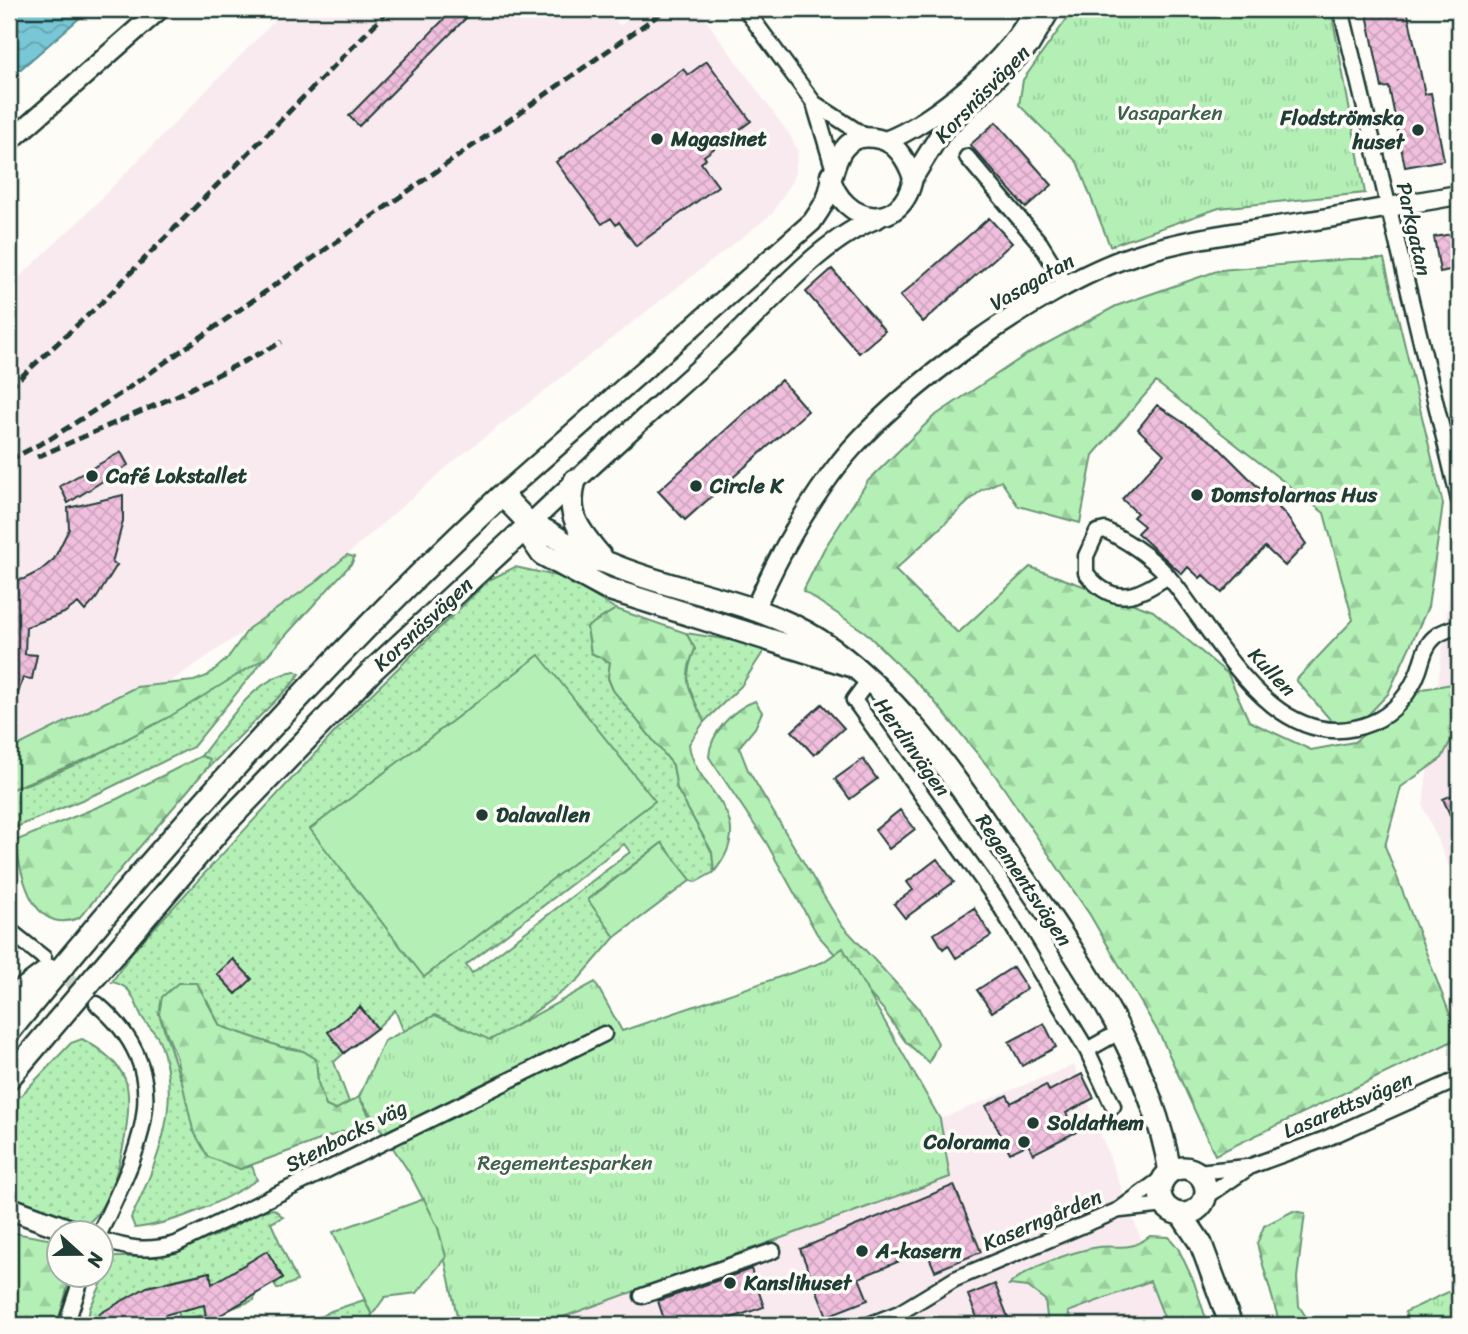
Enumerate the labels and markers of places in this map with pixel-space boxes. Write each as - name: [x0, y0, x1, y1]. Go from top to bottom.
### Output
- place label: Flodströmska huset: [1279, 99, 1406, 161]
- place label: Magasinet: [670, 120, 767, 158]
- marker: Flodströmska huset: [1410, 122, 1426, 138]
- marker: Magasinet: [649, 131, 665, 147]
- place label: Café Lokstallet: [105, 457, 248, 495]
- place label: Circle K: [709, 467, 785, 505]
- marker: Café Lokstallet: [84, 468, 100, 484]
- place label: Domstolarnas Hus: [1211, 476, 1377, 514]
- marker: Circle K: [688, 478, 704, 494]
- marker: Domstolarnas Hus: [1189, 487, 1205, 503]
- place label: Dalavallen: [496, 796, 591, 834]
- marker: Dalavallen: [474, 807, 490, 823]
- place label: Soldathem: [1046, 1104, 1144, 1142]
- marker: Soldathem: [1025, 1115, 1041, 1131]
- place label: Colorama: [923, 1123, 1010, 1161]
- marker: Colorama: [1016, 1134, 1032, 1150]
- place label: A-kasern: [875, 1232, 962, 1270]
- marker: A-kasern: [854, 1243, 870, 1259]
- place label: Kanslihuset: [743, 1264, 853, 1302]
- marker: Kanslihuset: [722, 1275, 738, 1291]

